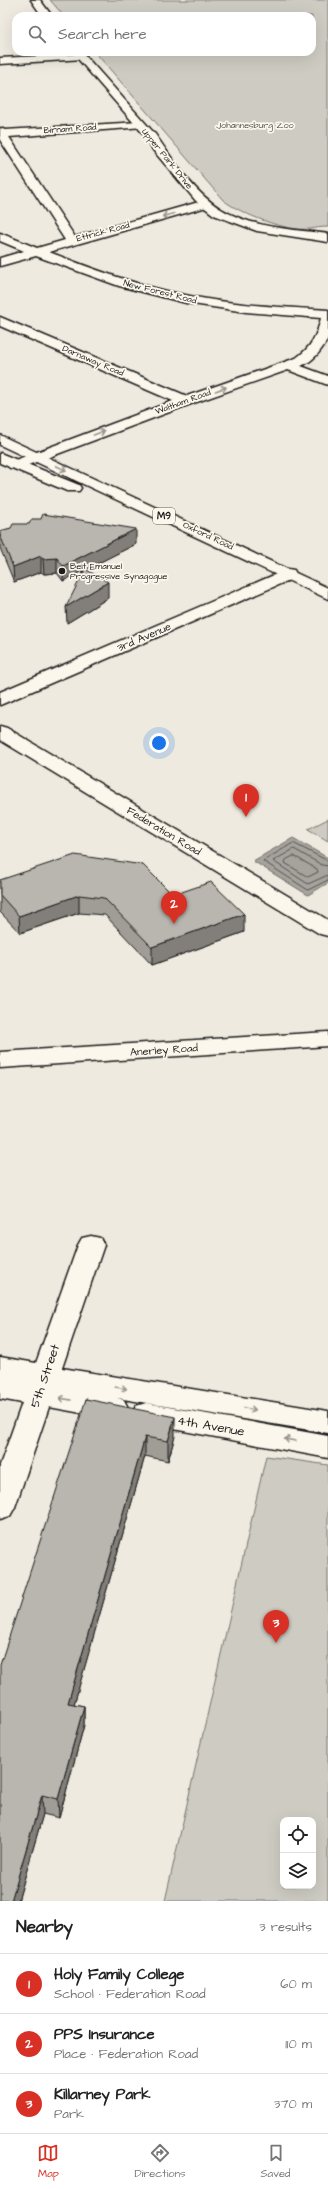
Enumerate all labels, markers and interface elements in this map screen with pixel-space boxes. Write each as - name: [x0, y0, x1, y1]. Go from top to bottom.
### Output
- search box: [12, 12, 316, 56]
- icon: search: [26, 23, 48, 45]
- text: Search here: [58, 24, 147, 45]
- park label: Johannesburg Zoo: [216, 119, 294, 132]
- street label: Birnam Road: [43, 121, 97, 137]
- street label: Upper Park Drive: [138, 126, 196, 192]
- one-way arrow: [162, 211, 175, 219]
- street label: Ettrick Road: [75, 219, 131, 245]
- street label: New Forest Road: [122, 277, 198, 307]
- street label: Darnaway Road: [60, 342, 126, 380]
- one-way arrow: [215, 385, 228, 392]
- street label: Waltham Road: [153, 386, 213, 418]
- one-way arrow: [93, 429, 106, 436]
- one-way arrow: [54, 465, 66, 472]
- road number: M9: [153, 508, 175, 524]
- street label: Oxford Road: [181, 519, 236, 554]
- place label: Beit Emanuel Progressive Synagogue: [70, 560, 167, 583]
- marker: Beit Emanuel Progressive Synagogue: [57, 566, 67, 576]
- street label: 3rd Avenue: [115, 619, 173, 655]
- your location: [149, 733, 169, 753]
- pin: 1: [233, 784, 259, 817]
- street label: Federation Road: [124, 803, 204, 859]
- pin: 2: [161, 891, 187, 924]
- street label: Anerley Road: [130, 1040, 199, 1061]
- street label: 5th Street: [26, 1341, 65, 1410]
- one-way arrow: [114, 1384, 127, 1392]
- one-way arrow: [59, 1395, 72, 1403]
- one-way arrow: [243, 1405, 256, 1413]
- street label: 4th Avenue: [176, 1411, 246, 1441]
- one-way arrow: [284, 1436, 297, 1444]
- pin: 3: [263, 1610, 289, 1643]
- map controls: [280, 1817, 316, 1889]
- button: locate: [280, 1817, 316, 1853]
- button: layers: [280, 1853, 316, 1889]
- text: Nearby: [16, 1915, 73, 1939]
- text: 3 results: [259, 1918, 312, 1936]
- text: Holy Family College: [54, 1964, 184, 1985]
- text: 1: [28, 1975, 30, 1993]
- text: 60 m: [280, 1975, 312, 1993]
- text: School · Federation Road: [54, 1985, 206, 2003]
- text: PPS Insurance: [54, 2024, 155, 2045]
- text: 2: [25, 2035, 33, 2053]
- text: 110 m: [285, 2035, 312, 2053]
- text: Place · Federation Road: [54, 2045, 198, 2063]
- text: Killarney Park: [54, 2084, 151, 2105]
- text: 3: [26, 2095, 32, 2113]
- text: 370 m: [274, 2095, 312, 2113]
- text: Park: [54, 2105, 84, 2123]
- tab: Map: [37, 2142, 59, 2181]
- tab: Directions: [134, 2142, 186, 2181]
- tab: Saved: [261, 2142, 291, 2181]

